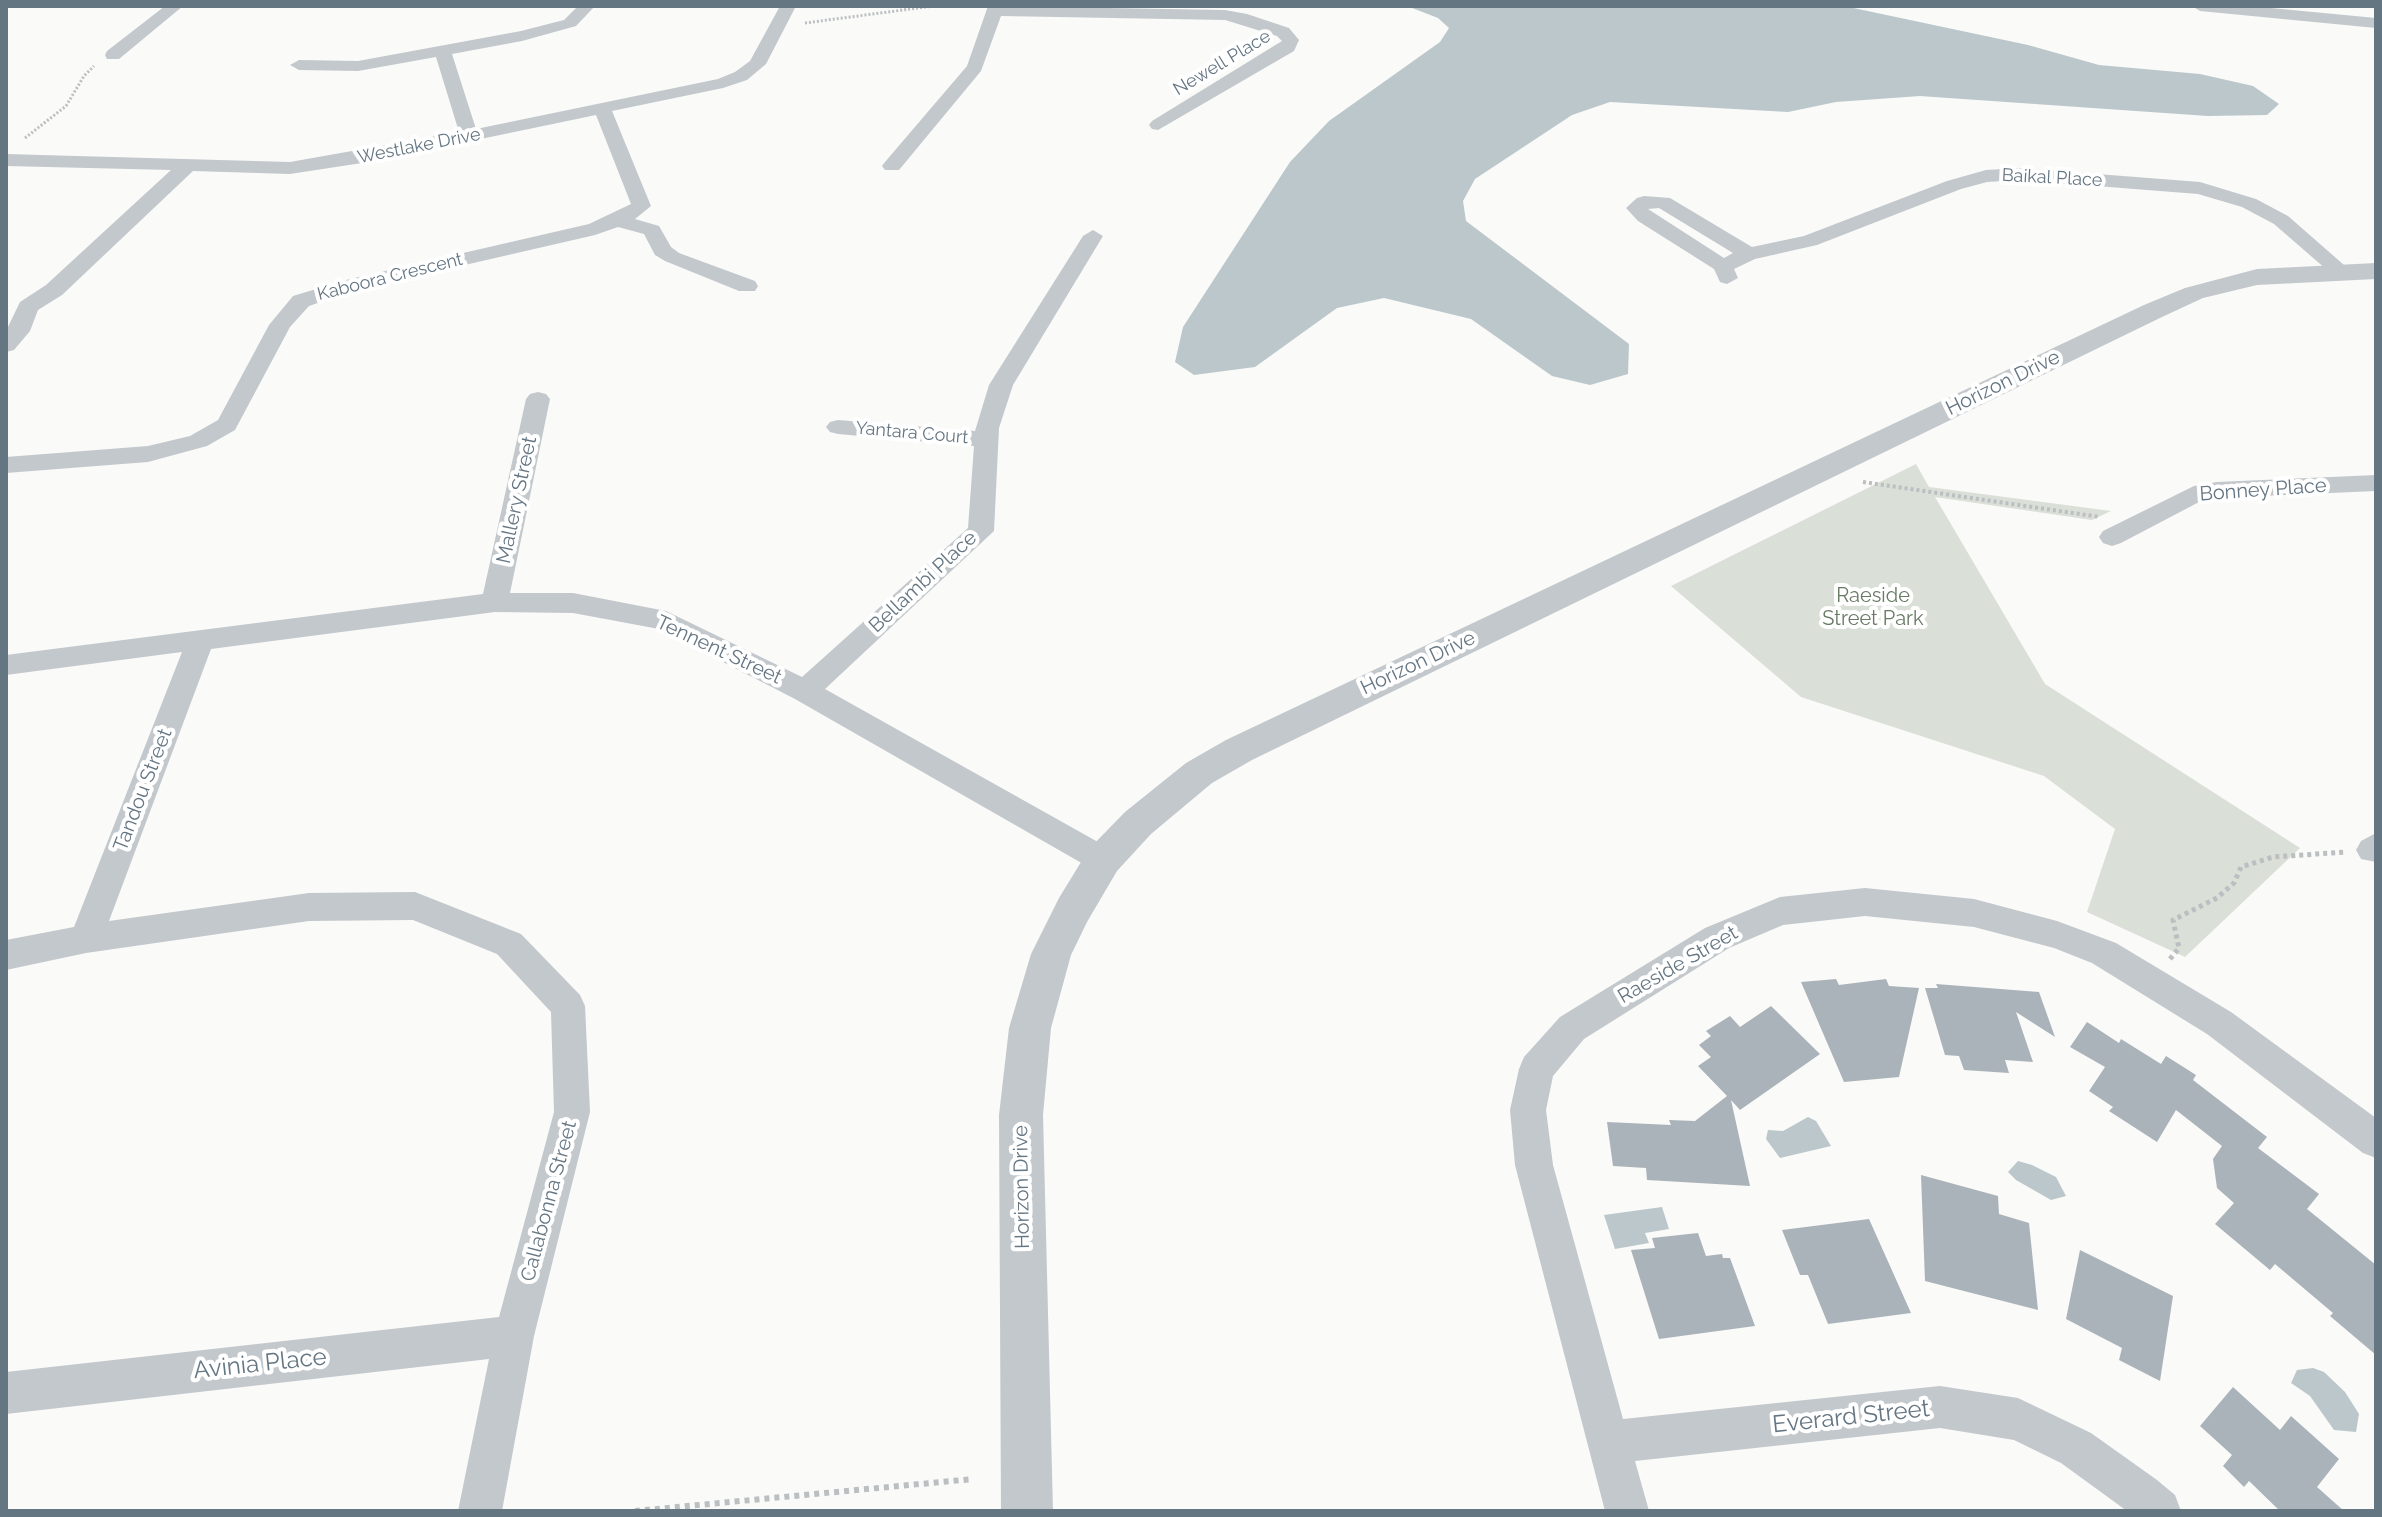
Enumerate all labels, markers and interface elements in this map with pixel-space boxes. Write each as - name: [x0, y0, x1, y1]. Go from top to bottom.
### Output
- street label: Newell Place: [1169, 26, 1275, 100]
- street label: Westlake Drive: [356, 123, 482, 169]
- street label: Baikal Place: [2001, 165, 2103, 191]
- street label: Kaboora Crescent: [315, 248, 465, 306]
- street label: Horizon Drive: [1942, 345, 2064, 421]
- street label: Yantara Court: [855, 417, 969, 449]
- street label: Mallery Street: [492, 434, 542, 566]
- street label: Bonney Place: [2199, 474, 2327, 506]
- street label: Bellambi Place: [864, 526, 982, 638]
- park label: Raeside Street Park: [1822, 584, 1924, 631]
- street label: Tennent Street: [652, 610, 786, 690]
- street label: Horizon Drive: [1357, 626, 1479, 700]
- street label: Tandou Street: [109, 725, 177, 855]
- street label: Raeside Street: [1614, 921, 1742, 1009]
- street label: Callabonna Street: [516, 1118, 582, 1284]
- street label: Horizon Drive: [1009, 1125, 1035, 1249]
- street label: Avinia Place: [192, 1343, 328, 1385]
- street label: Everard Street: [1771, 1394, 1931, 1440]

